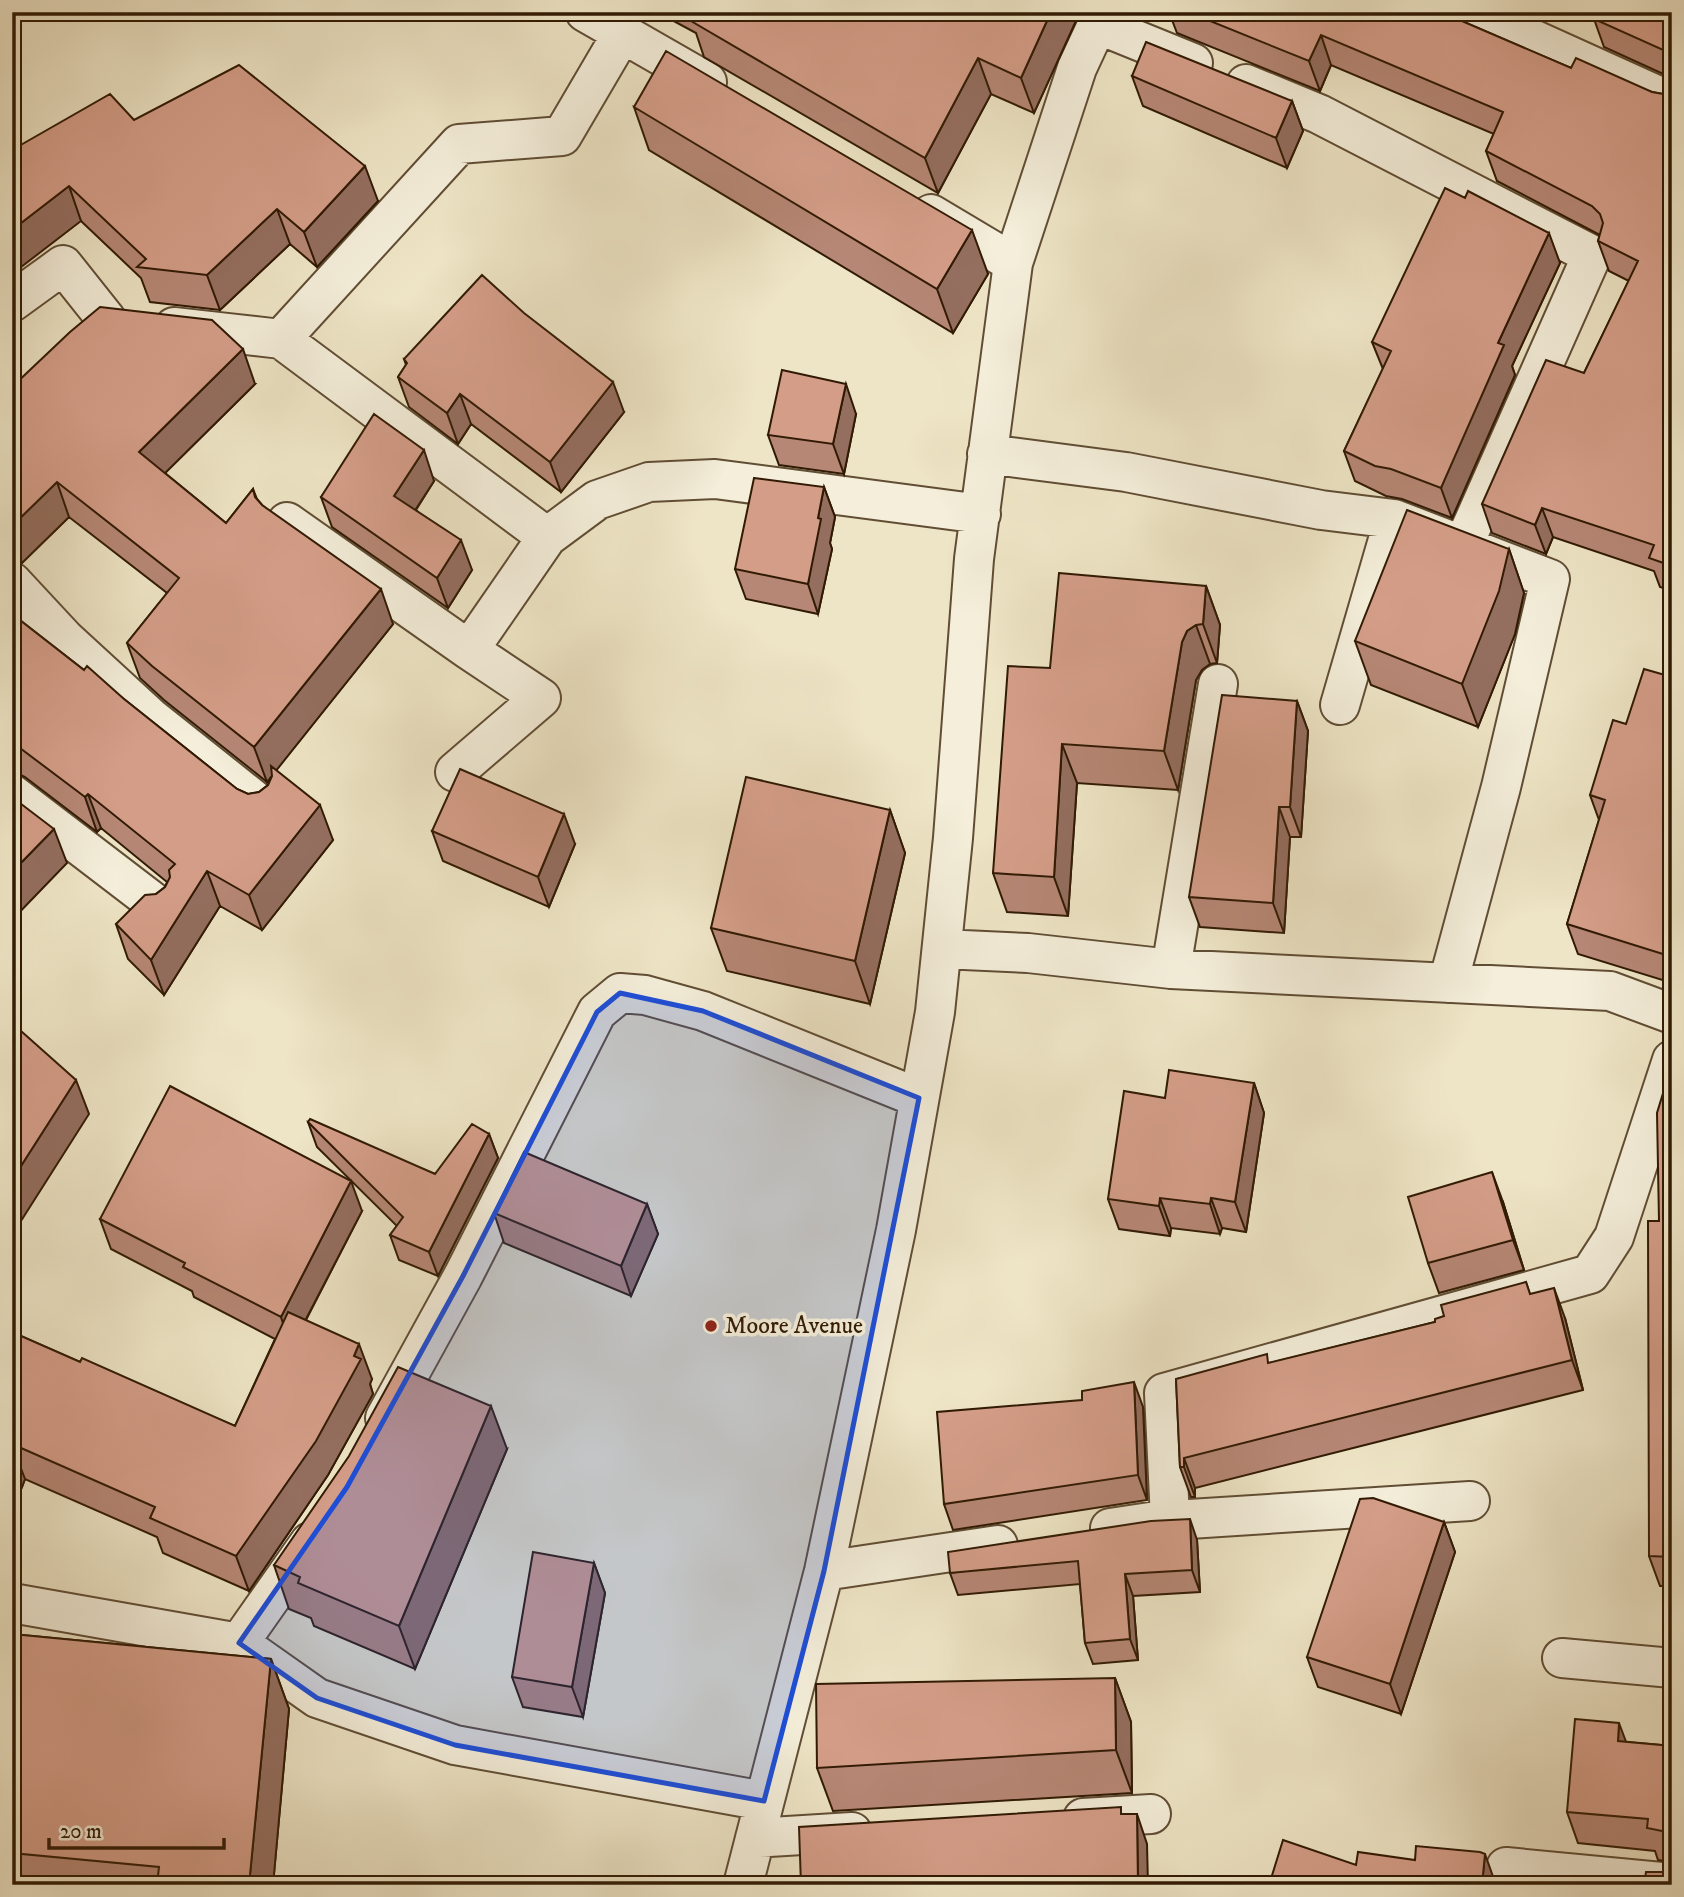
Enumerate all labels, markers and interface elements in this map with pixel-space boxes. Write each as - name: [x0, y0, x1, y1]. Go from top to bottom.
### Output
- place label: Moore Avenue: [725, 1311, 863, 1341]
- marker: Moore Avenue: [703, 1318, 719, 1334]
- scale bar: [49, 1806, 224, 1850]
- text: 20 m: [60, 1819, 102, 1845]

